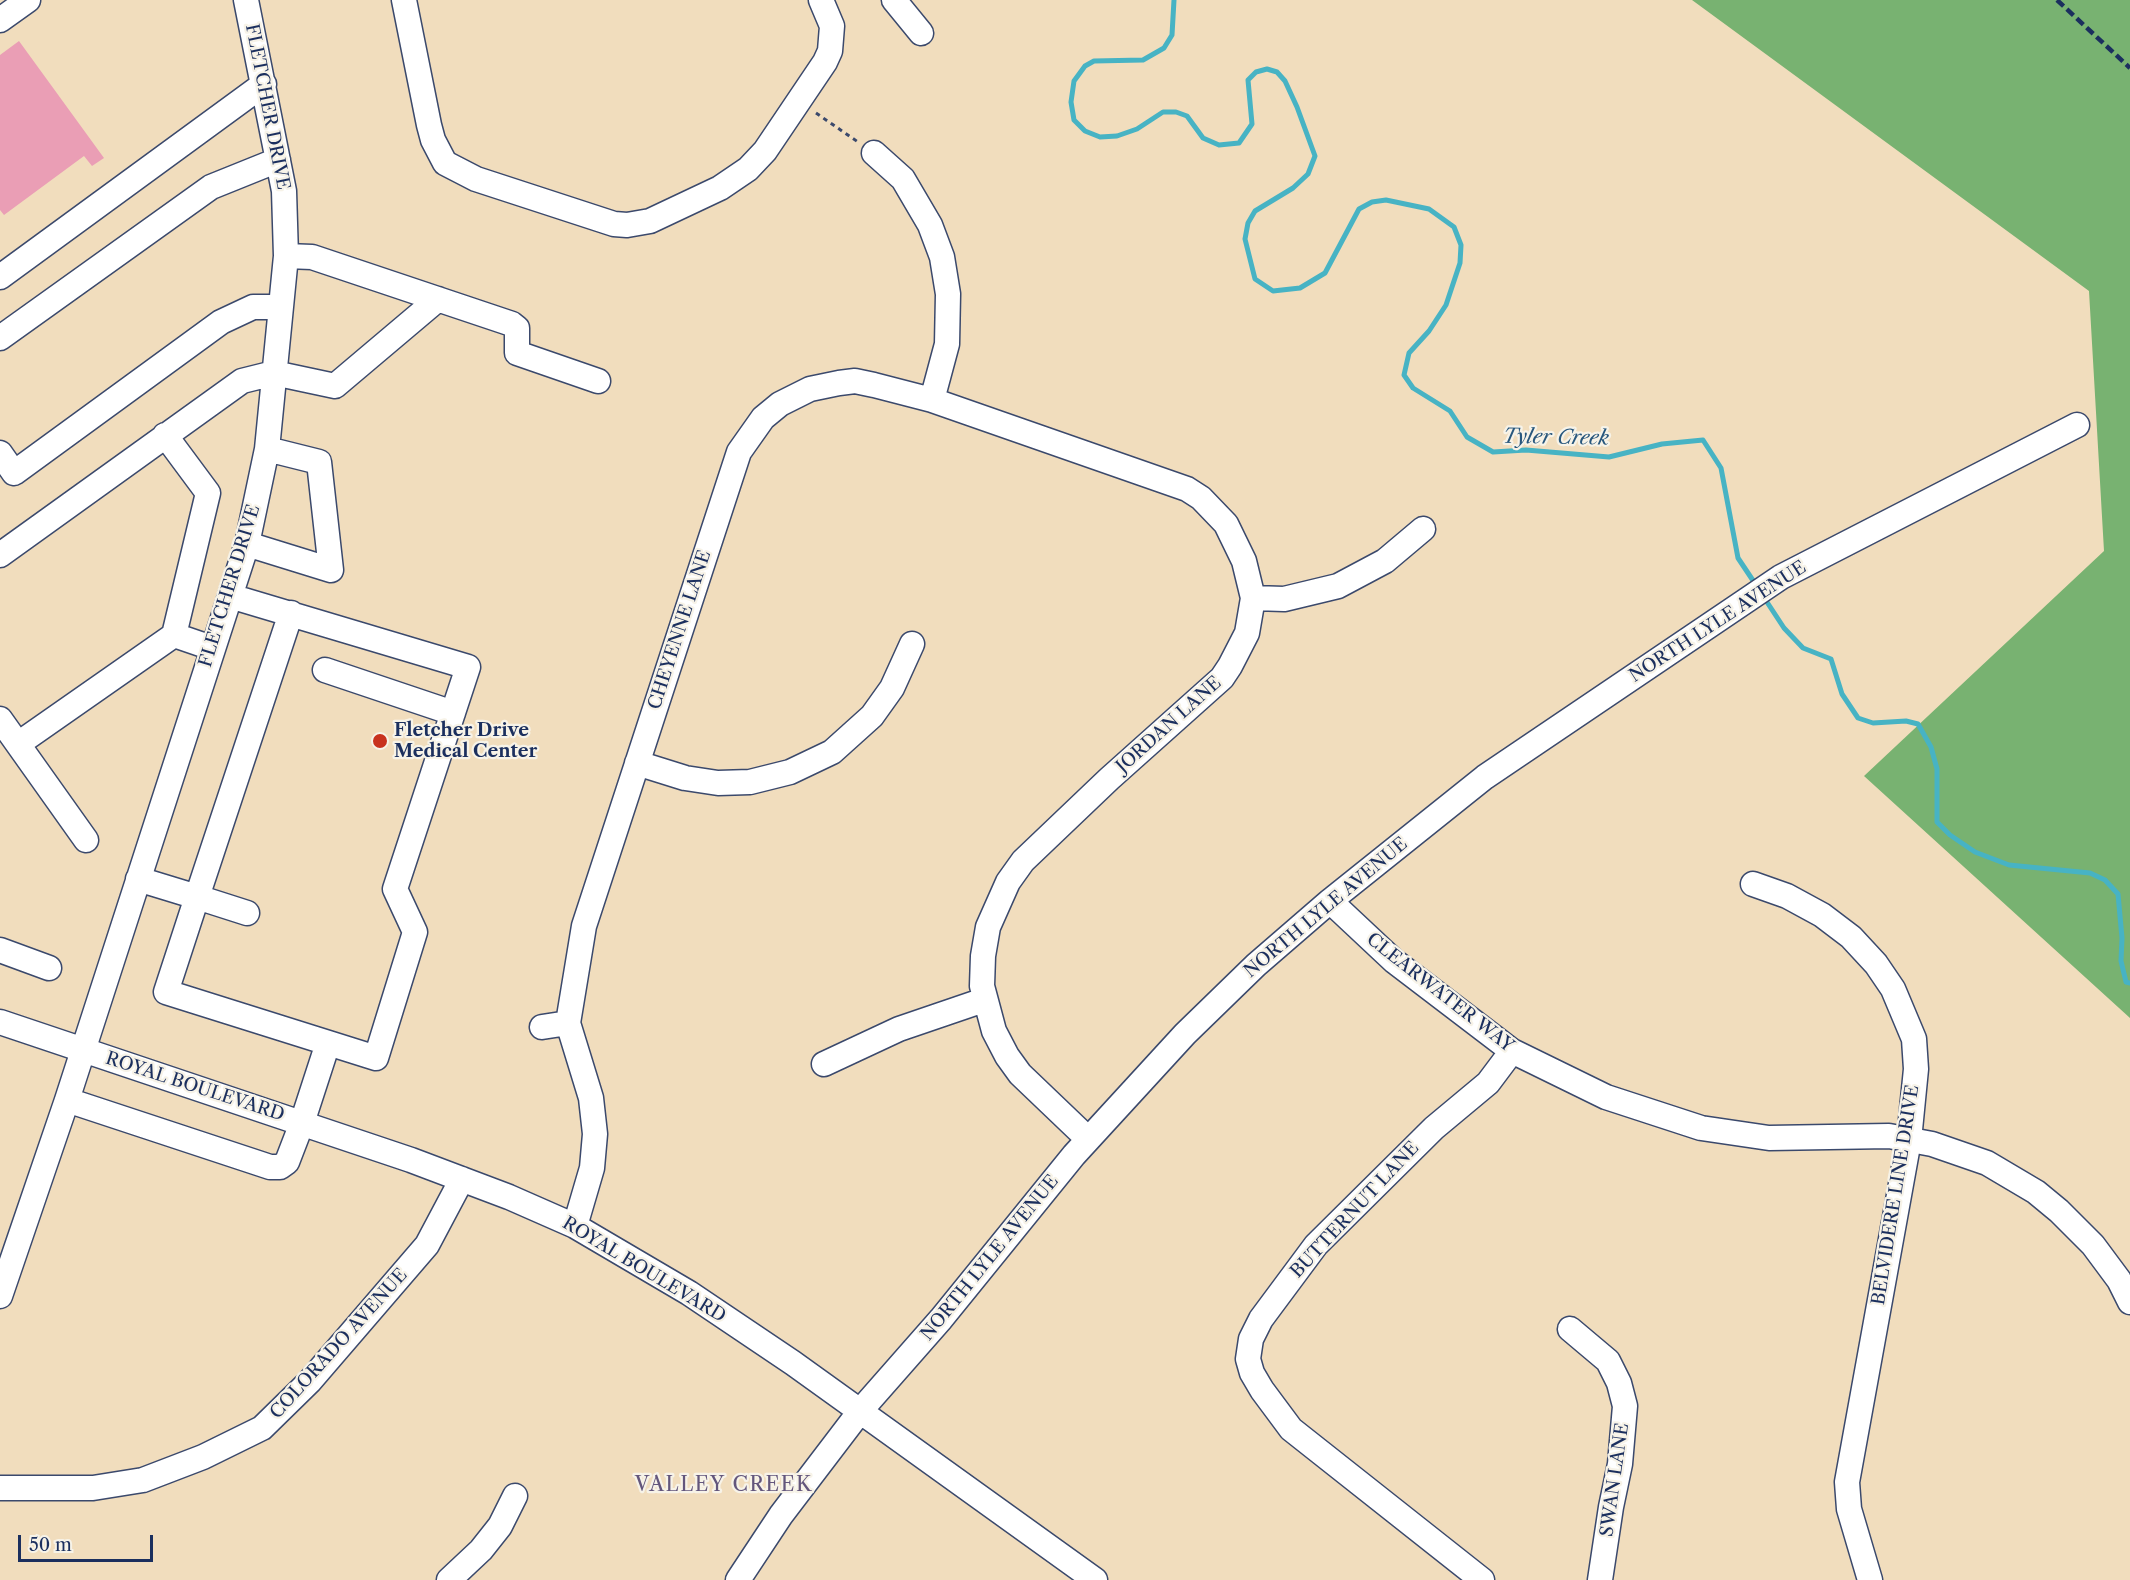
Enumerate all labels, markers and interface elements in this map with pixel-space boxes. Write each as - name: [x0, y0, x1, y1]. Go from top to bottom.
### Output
- street label: FLETCHER DRIVE: [240, 22, 294, 192]
- water label: Tyler Creek: [1503, 425, 1609, 451]
- street label: FLETCHER DRIVE: [195, 502, 265, 670]
- street label: CHEYENNE LANE: [644, 548, 716, 712]
- street label: NORTH LYLE AVENUE: [1626, 557, 1810, 687]
- street label: JORDAN LANE: [1112, 672, 1226, 778]
- place label: Fletcher Drive Medical Center: [394, 720, 537, 762]
- marker: Fletcher Drive Medical Center: [371, 732, 389, 750]
- street label: NORTH LYLE AVENUE: [1240, 833, 1412, 983]
- street label: CLEARWATER WAY: [1362, 929, 1518, 1057]
- street label: ROYAL BOULEVARD: [103, 1048, 287, 1126]
- street label: BELVIDERE LINE DRIVE: [1868, 1083, 1924, 1307]
- street label: BUTTERNUT LANE: [1286, 1137, 1424, 1283]
- street label: NORTH LYLE AVENUE: [917, 1171, 1063, 1345]
- street label: ROYAL BOULEVARD: [558, 1213, 730, 1327]
- street label: COLORADO AVENUE: [266, 1264, 412, 1424]
- street label: SWAN LANE: [1596, 1422, 1634, 1538]
- district label: VALLEY CREEK: [635, 1473, 813, 1497]
- scale bar: [21, 1523, 156, 1561]
- text: 50 m: [29, 1534, 72, 1556]

